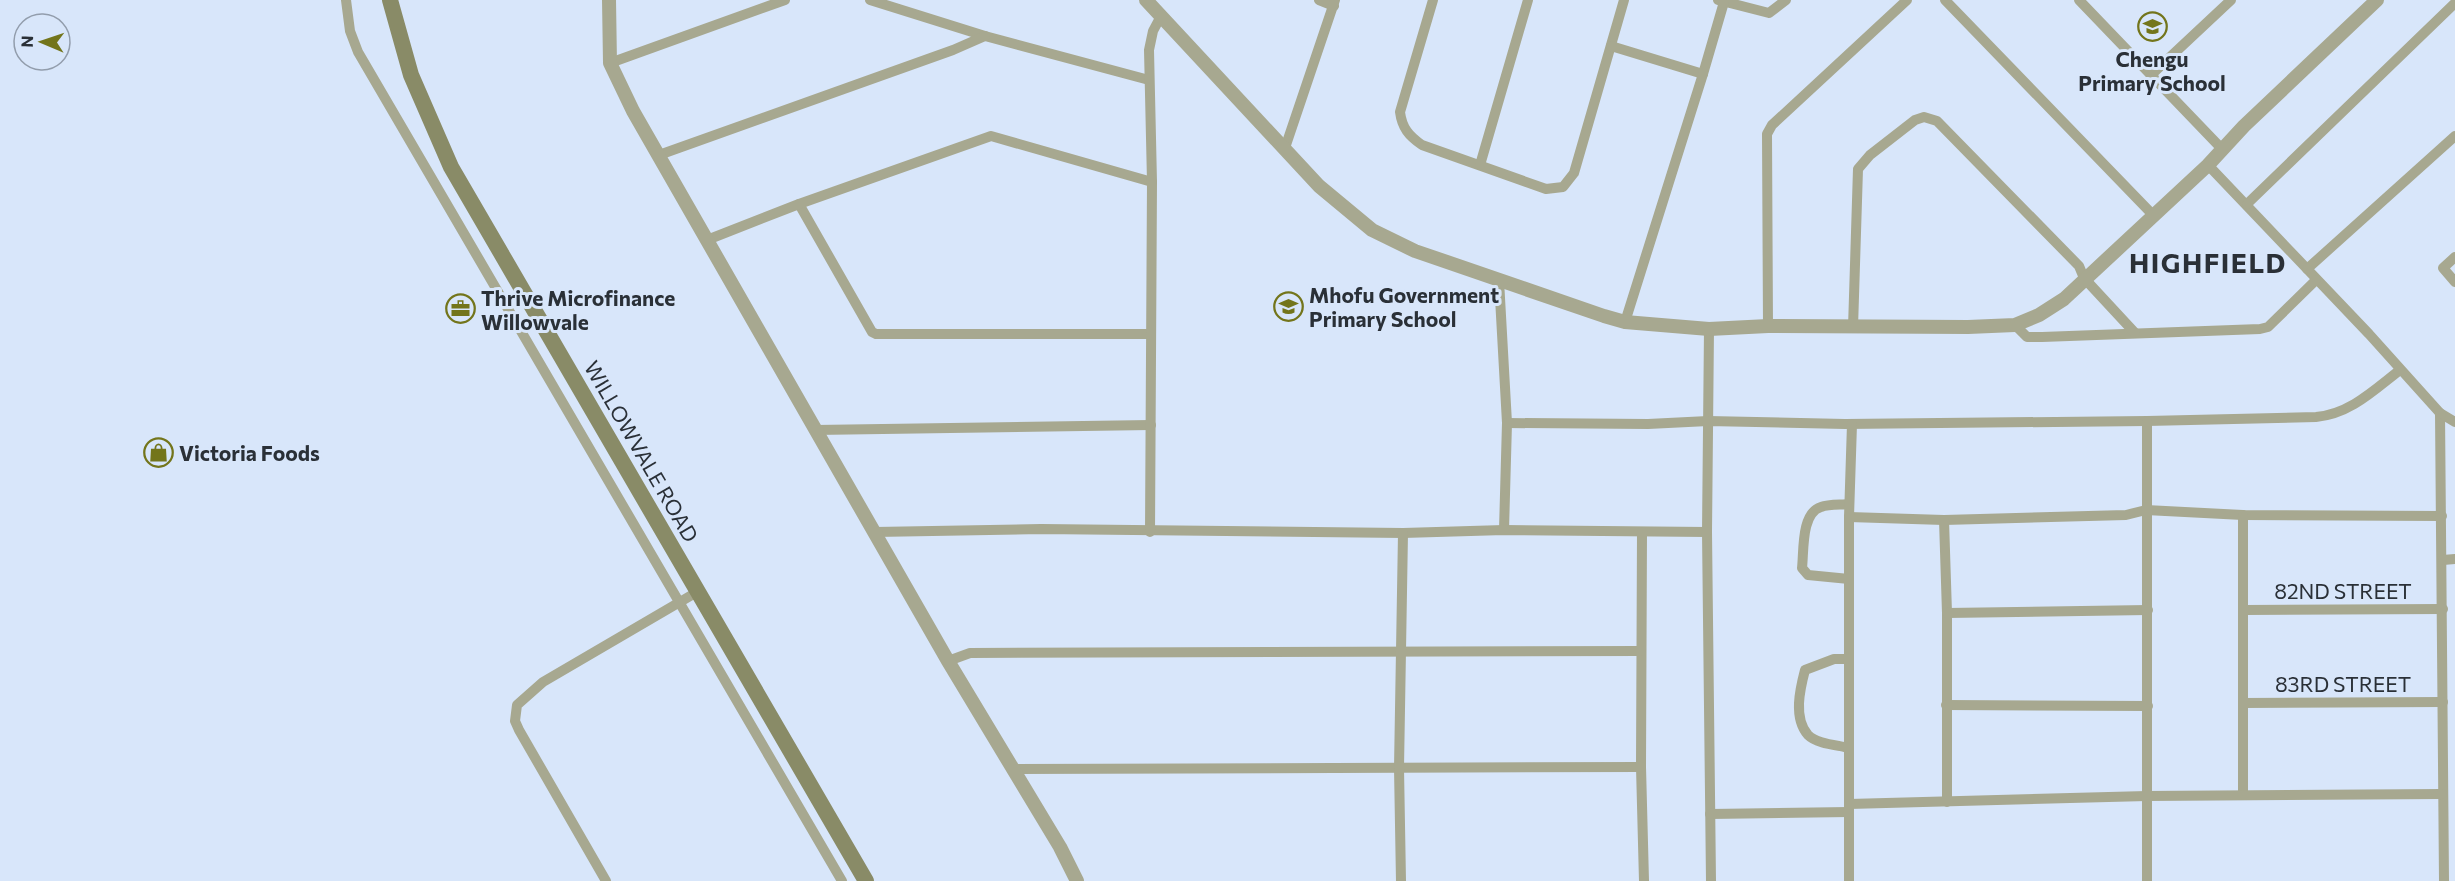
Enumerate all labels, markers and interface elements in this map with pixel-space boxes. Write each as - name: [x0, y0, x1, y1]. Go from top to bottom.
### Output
- school or university icon: Chengu Primary School: [2136, 11, 2168, 43]
- north arrow: [12, 12, 72, 72]
- text: N: [17, 35, 36, 48]
- place label: Chengu Primary School: [2078, 46, 2226, 95]
- district label: HIGHFIELD: [2129, 246, 2287, 279]
- place label: Mhofu Government Primary School: [1309, 282, 1499, 331]
- place label: Thrive Microfinance Willowvale: [481, 285, 675, 334]
- school or university icon: Mhofu Government Primary School: [1272, 290, 1304, 322]
- office icon: Thrive Microfinance Willowvale: [444, 293, 476, 325]
- street label: WILLOWVALE ROAD: [580, 356, 704, 546]
- shop icon: Victoria Foods: [142, 436, 174, 468]
- place label: Victoria Foods: [179, 440, 320, 465]
- street label: 82ND STREET: [2274, 578, 2412, 603]
- street label: 83RD STREET: [2275, 671, 2411, 696]

